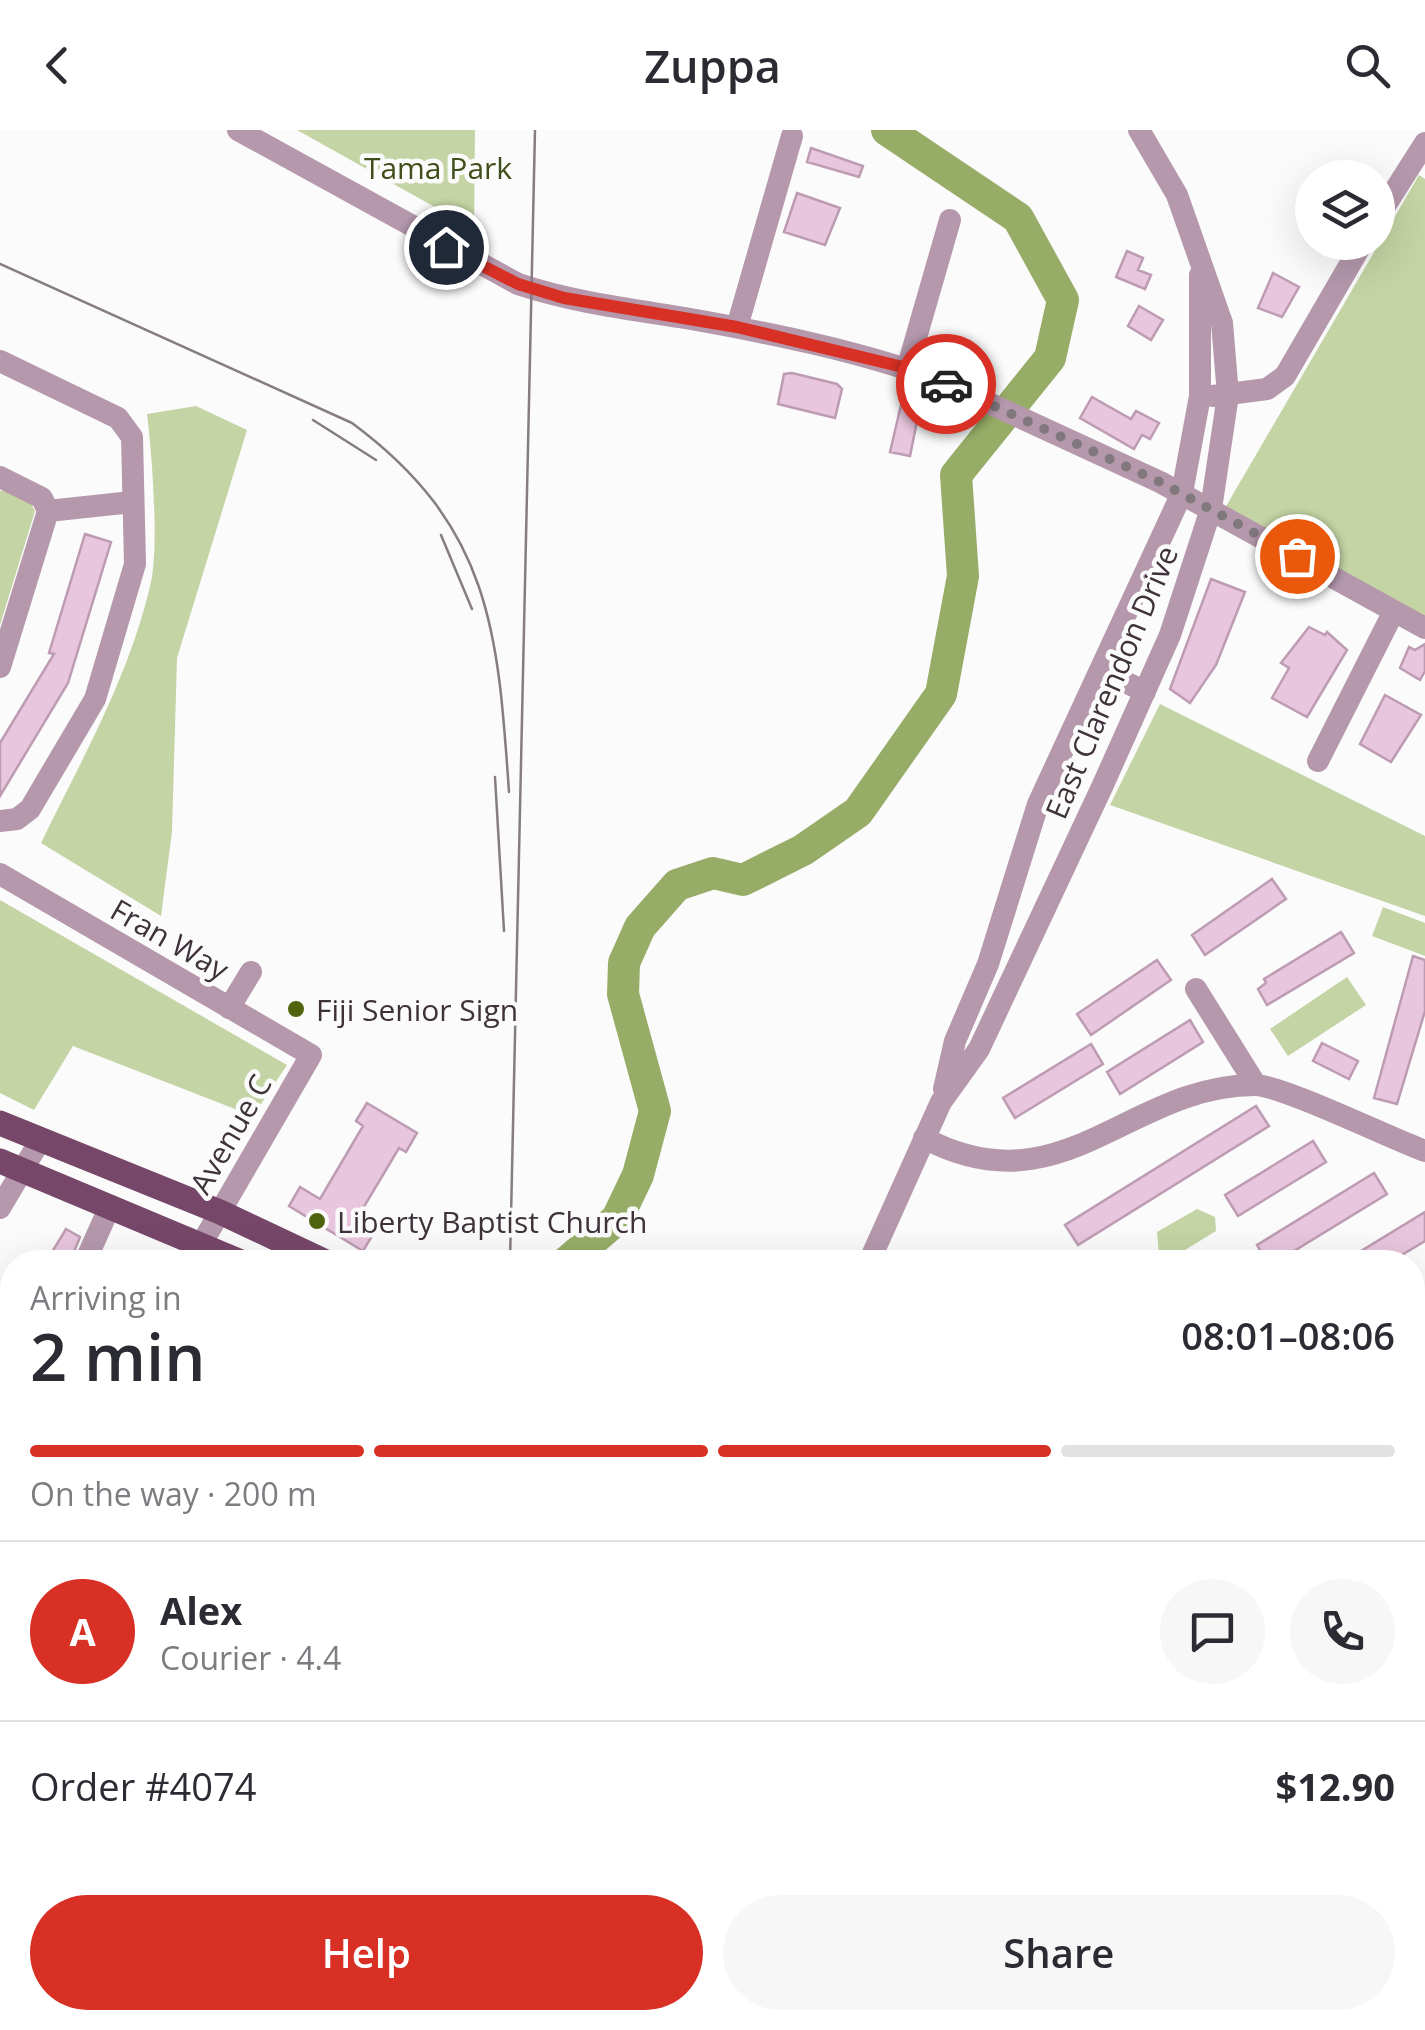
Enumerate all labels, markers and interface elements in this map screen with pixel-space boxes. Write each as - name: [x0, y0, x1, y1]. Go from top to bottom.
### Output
- text: Zuppa: [644, 35, 781, 96]
- icon: back: [30, 38, 85, 93]
- icon: search: [1340, 38, 1395, 93]
- park label: Tama Park: [364, 147, 512, 188]
- map controls: [1295, 160, 1395, 260]
- button: layers: [1295, 160, 1395, 260]
- pin: [404, 205, 489, 290]
- icon: home: [419, 220, 474, 275]
- courier: [896, 334, 996, 434]
- icon: car: [919, 357, 974, 412]
- pin: [1255, 514, 1340, 599]
- icon: bag: [1270, 529, 1325, 584]
- street label: East Clarendon Drive: [1035, 539, 1187, 825]
- street label: Fran Way: [103, 889, 237, 990]
- place label: Fiji Senior Sign: [316, 989, 518, 1030]
- marker: Fiji Senior Sign: [285, 998, 307, 1020]
- street label: Avenue C: [179, 1067, 281, 1201]
- place label: Liberty Baptist Church: [337, 1201, 647, 1242]
- marker: Liberty Baptist Church: [306, 1210, 328, 1232]
- text: Arriving in: [30, 1276, 182, 1319]
- text: 08:01–08:06: [1181, 1309, 1395, 1361]
- text: 2 min: [30, 1312, 205, 1400]
- text: On the way · 200 m: [30, 1472, 317, 1515]
- button: chat: [1160, 1579, 1265, 1684]
- button: phone: [1290, 1579, 1395, 1684]
- text: Alex: [160, 1584, 242, 1636]
- text: A: [69, 1605, 96, 1657]
- text: Courier · 4.4: [160, 1636, 341, 1679]
- text: Order #4074: [30, 1760, 257, 1812]
- text: $12.90: [1276, 1760, 1395, 1812]
- button: Help: [30, 1895, 703, 2010]
- button: Share: [723, 1895, 1395, 2010]

